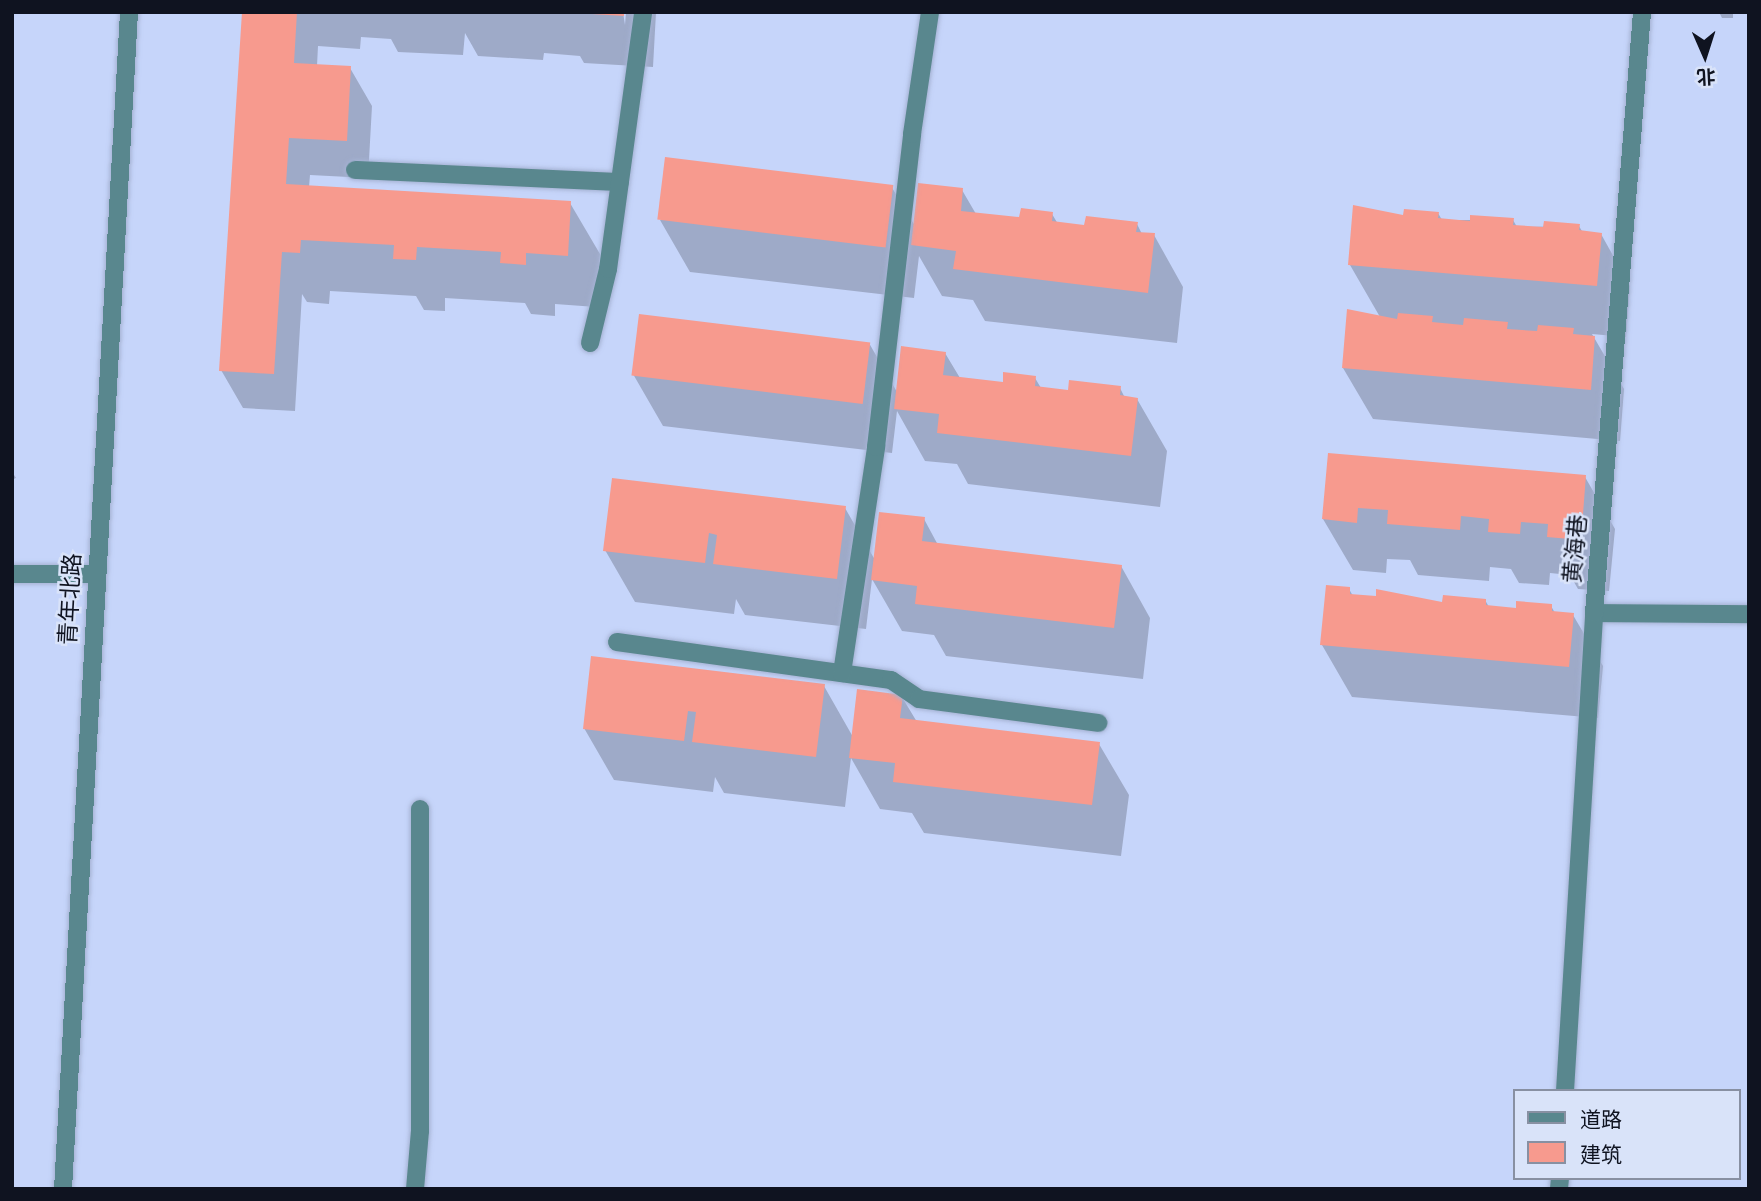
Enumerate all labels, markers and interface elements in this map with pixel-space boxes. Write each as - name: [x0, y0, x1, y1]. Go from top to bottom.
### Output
- north arrow: [1670, 21, 1740, 91]
- text: 北: [1696, 65, 1716, 89]
- street label: 黄海巷: [1557, 513, 1591, 585]
- street label: 青年北路: [53, 552, 85, 646]
- legend: [1512, 1089, 1740, 1180]
- text: 道路: [1580, 1106, 1622, 1131]
- text: 建筑: [1580, 1141, 1622, 1166]

